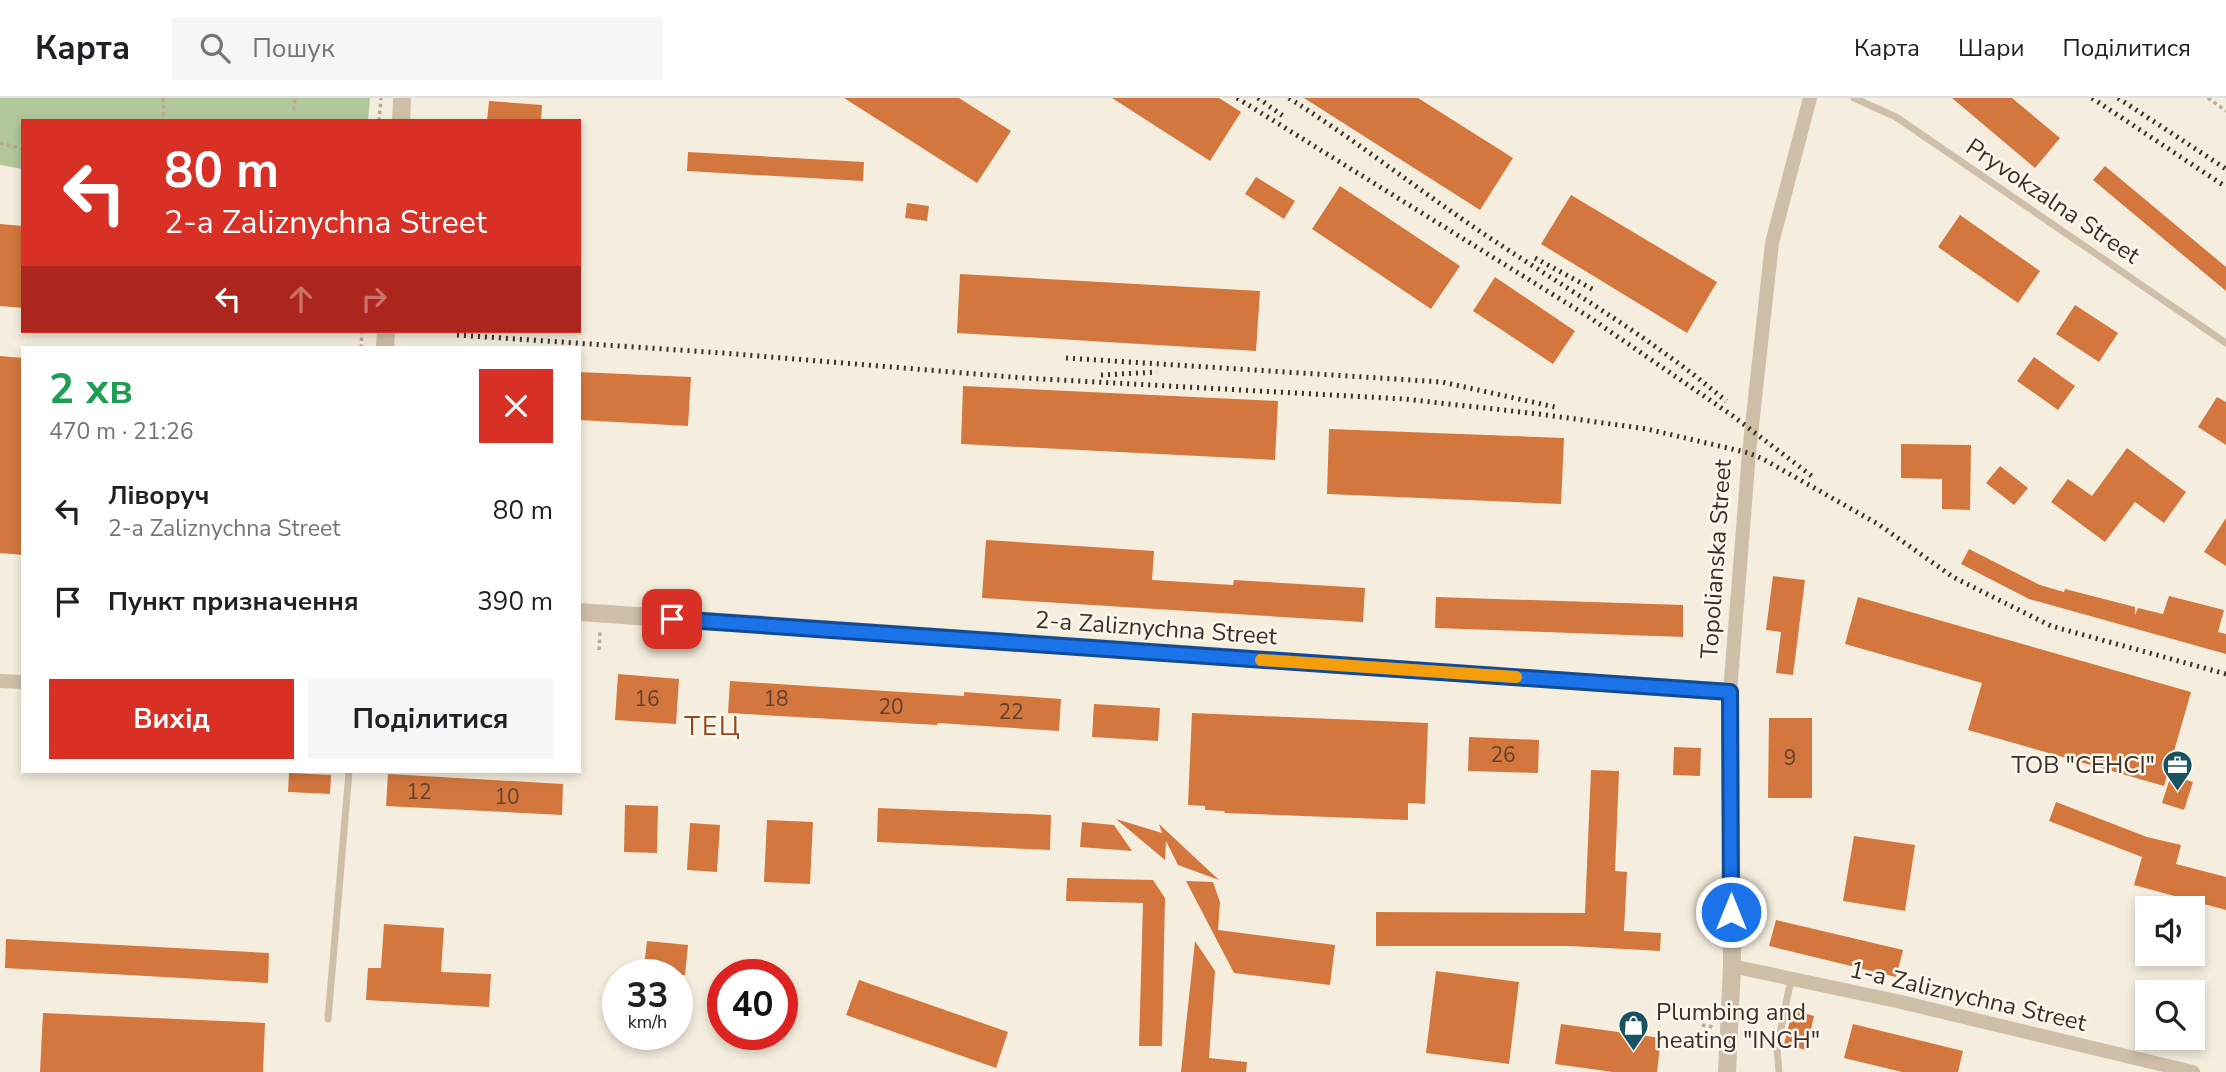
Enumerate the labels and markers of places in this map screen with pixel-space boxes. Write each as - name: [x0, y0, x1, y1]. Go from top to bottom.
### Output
- pin: [642, 589, 702, 649]
- office icon: ТОВ "СЕНСІ": [2161, 748, 2195, 792]
- place label: ТОВ "СЕНСІ": [2011, 749, 2155, 781]
- place label: Plumbing and heating "INCH": [1656, 996, 1820, 1056]
- shop icon: Plumbing and heating "INCH": [1616, 1009, 1650, 1053]

